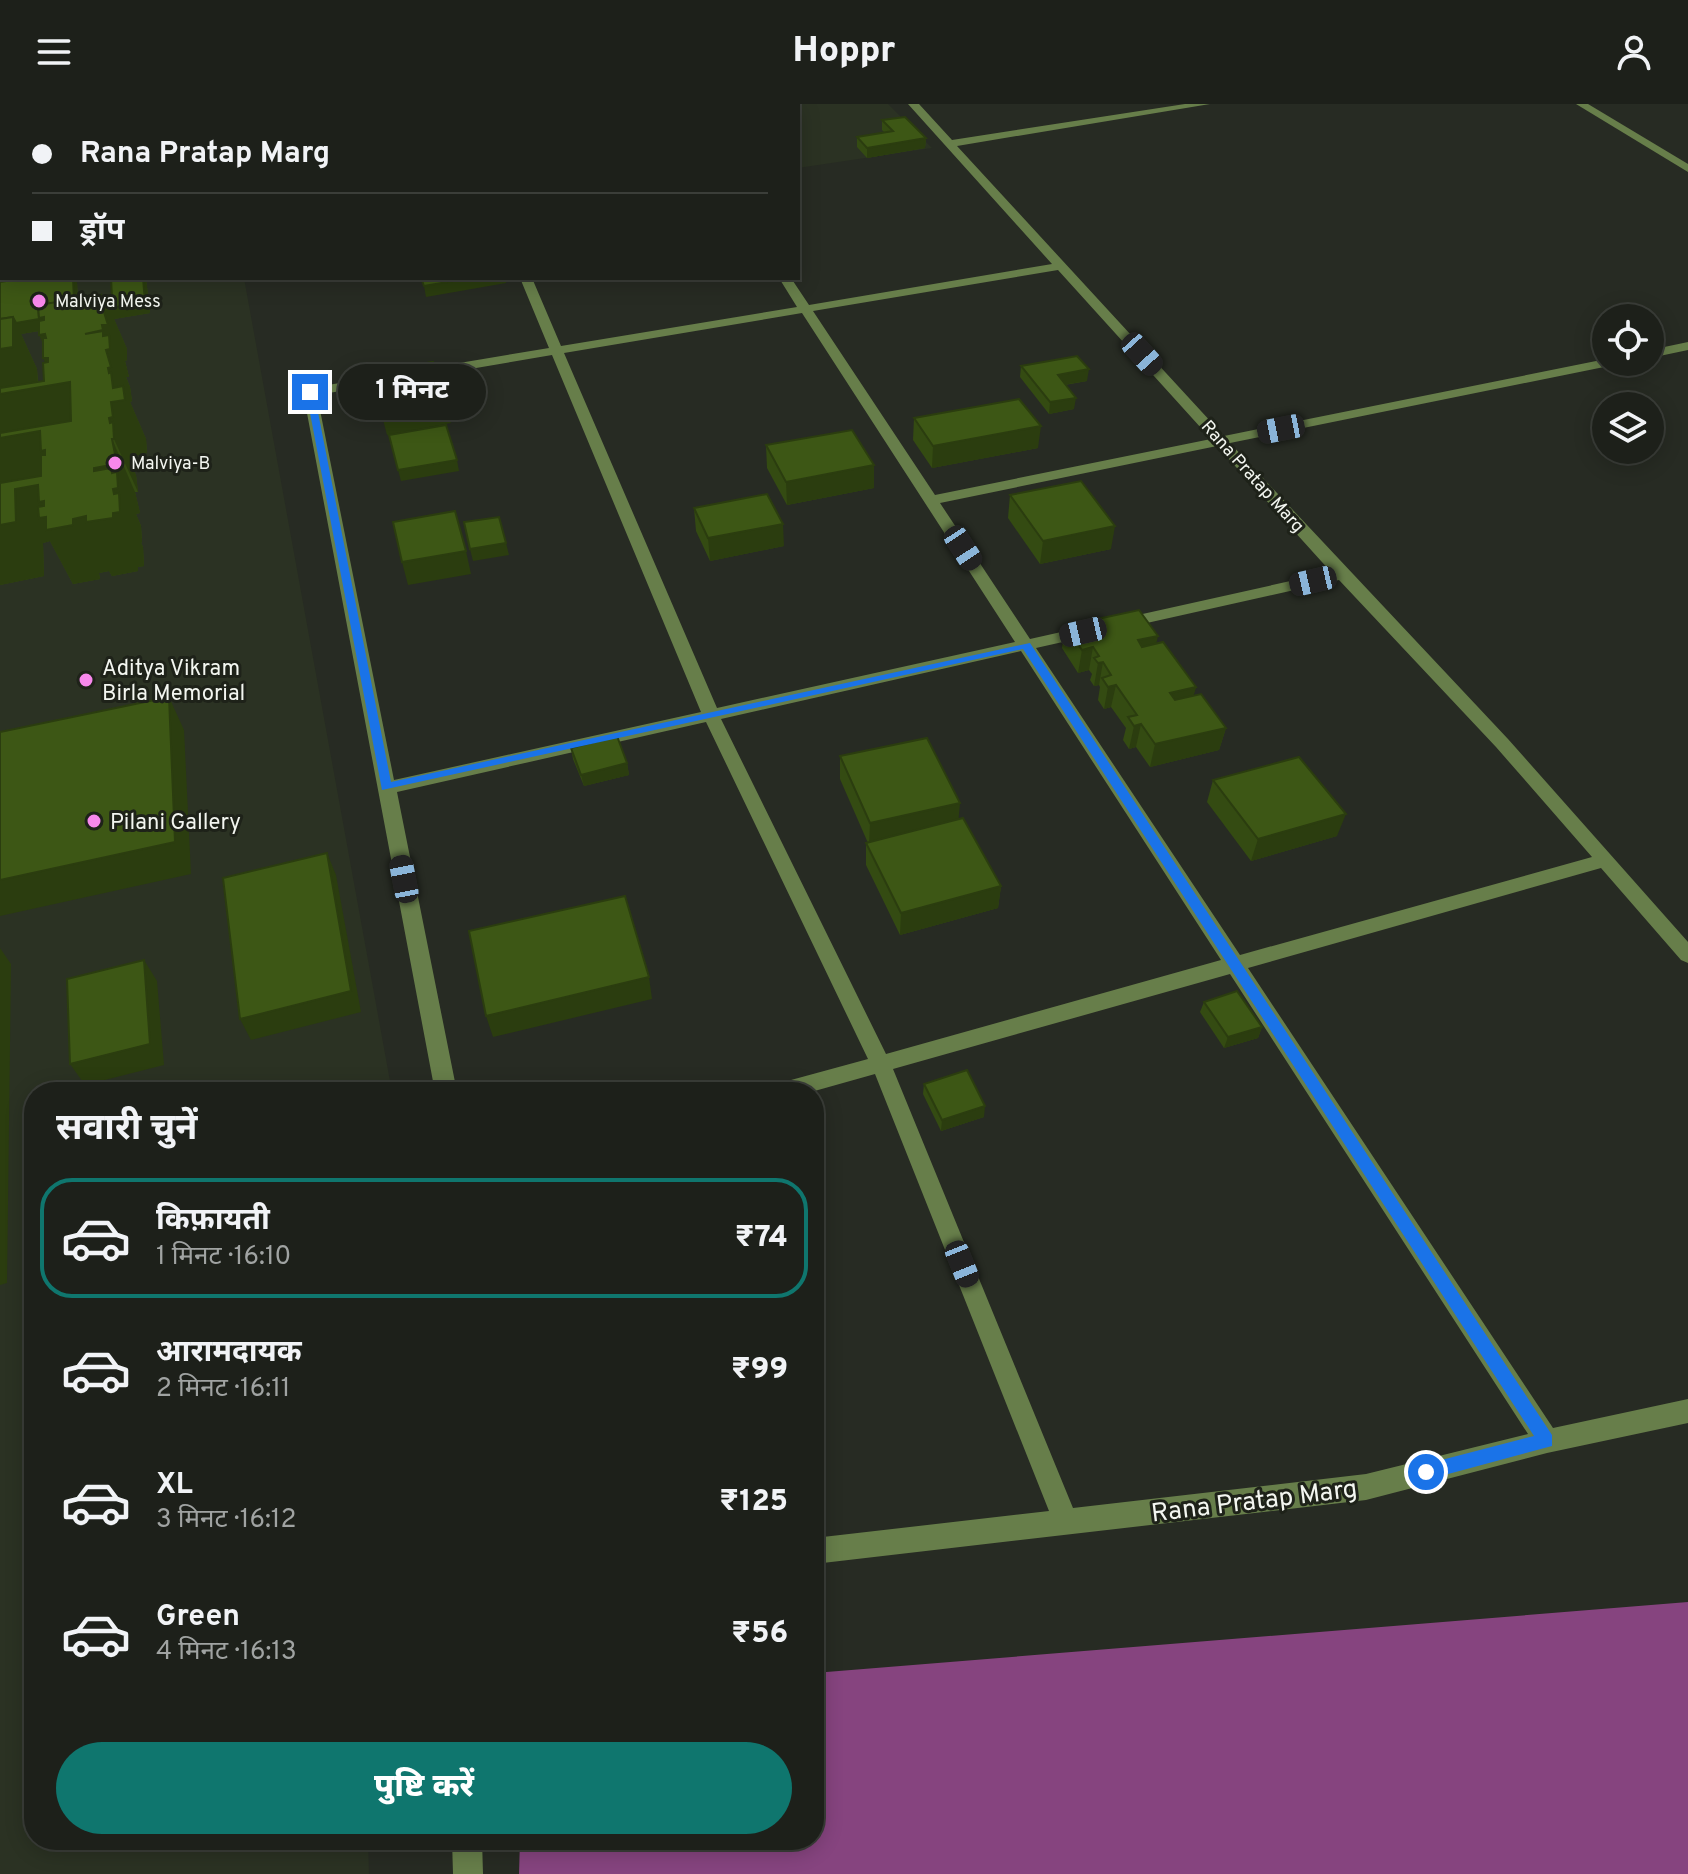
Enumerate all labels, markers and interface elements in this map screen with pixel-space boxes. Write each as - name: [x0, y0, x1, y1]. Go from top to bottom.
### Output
- text: Hoppr: [793, 29, 895, 75]
- icon: menu: [32, 30, 76, 74]
- icon: person: [1612, 30, 1656, 74]
- text: Rana Pratap Marg: [80, 136, 330, 173]
- text: ड्रॉप: [80, 213, 124, 250]
- place label: Malviya Mess: [55, 291, 161, 314]
- marker: Malviya Mess: [30, 292, 48, 310]
- map controls: [1592, 304, 1664, 464]
- button: locate: [1592, 304, 1664, 376]
- car: [1117, 328, 1167, 380]
- callout: 1 मिनट: [338, 364, 486, 420]
- route end: [292, 374, 328, 410]
- text: 1 मिनट: [375, 375, 449, 408]
- button: layers: [1592, 392, 1664, 464]
- car: [1255, 413, 1307, 445]
- street label: Rana Pratap Marg: [1195, 416, 1308, 538]
- place label: Malviya-B: [131, 453, 210, 476]
- marker: Malviya-B: [106, 454, 124, 472]
- car: [940, 521, 986, 575]
- car: [1287, 564, 1339, 598]
- car: [1057, 615, 1109, 649]
- place label: Aditya Vikram Birla Memorial: [102, 656, 245, 708]
- marker: Aditya Vikram Birla Memorial: [77, 671, 95, 689]
- place label: Pilani Gallery: [110, 810, 241, 837]
- marker: Pilani Gallery: [85, 812, 103, 830]
- car: [388, 853, 420, 905]
- text: सवारी चुनें: [56, 1107, 197, 1153]
- icon: car: [60, 1202, 132, 1274]
- text: किफ़ायती: [156, 1203, 270, 1240]
- text: ₹74: [735, 1220, 788, 1257]
- car: [942, 1237, 982, 1291]
- text: 1 मिनट · 16:10: [156, 1241, 291, 1274]
- icon: car: [60, 1334, 132, 1406]
- text: आरामदायक: [156, 1335, 302, 1372]
- text: ₹99: [731, 1352, 788, 1389]
- text: 2 मिनट · 16:11: [156, 1373, 291, 1406]
- route start: [1408, 1454, 1444, 1490]
- icon: car: [60, 1466, 132, 1538]
- text: XL: [156, 1467, 193, 1504]
- street label: Rana Pratap Marg: [1149, 1473, 1359, 1532]
- text: ₹125: [719, 1484, 788, 1521]
- text: 3 मिनट · 16:12: [156, 1504, 296, 1537]
- icon: car: [60, 1598, 132, 1670]
- text: Green: [156, 1599, 240, 1636]
- text: ₹56: [731, 1616, 788, 1653]
- text: 4 मिनट · 16:13: [156, 1636, 297, 1669]
- button: पुष्टि करें: [56, 1742, 792, 1834]

